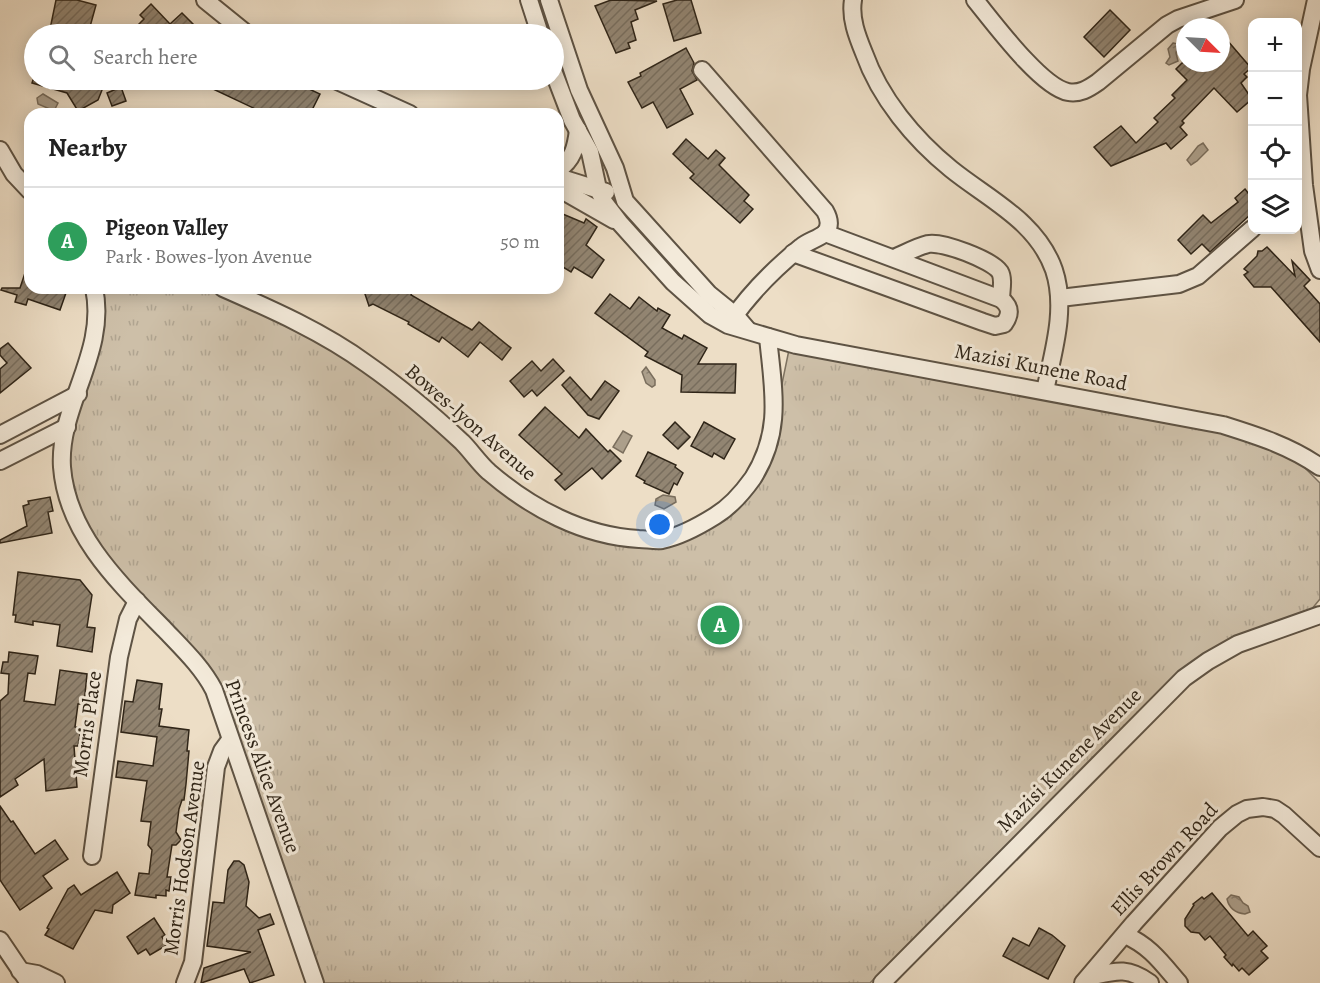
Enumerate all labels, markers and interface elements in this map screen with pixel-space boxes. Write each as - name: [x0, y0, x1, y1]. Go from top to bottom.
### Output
- north arrow: [1176, 18, 1230, 72]
- map controls: [1248, 18, 1302, 234]
- button: +: [1248, 18, 1302, 72]
- search box: [24, 24, 564, 90]
- icon: search: [45, 41, 78, 74]
- text: Search here: [93, 42, 198, 72]
- button: −: [1248, 72, 1302, 126]
- button: locate: [1248, 126, 1302, 180]
- text: Nearby: [48, 130, 127, 165]
- button: layers: [1248, 180, 1302, 234]
- text: Pigeon Valley: [105, 213, 228, 243]
- text: A: [61, 228, 74, 255]
- text: 50 m: [500, 228, 540, 255]
- text: Park · Bowes-lyon Avenue: [105, 243, 312, 270]
- street label: Mazisi Kunene Road: [952, 337, 1130, 398]
- street label: Bowes-lyon Avenue: [399, 357, 543, 487]
- your location: [645, 510, 674, 539]
- pin: A: [700, 602, 740, 648]
- street label: Morris Place: [66, 669, 108, 779]
- street label: Princess Alice Avenue: [218, 675, 308, 857]
- street label: Mazisi Kunene Avenue: [990, 681, 1148, 839]
- street label: Morris Hodson Avenue: [156, 759, 212, 957]
- street label: Ellis Brown Road: [1104, 796, 1224, 922]

